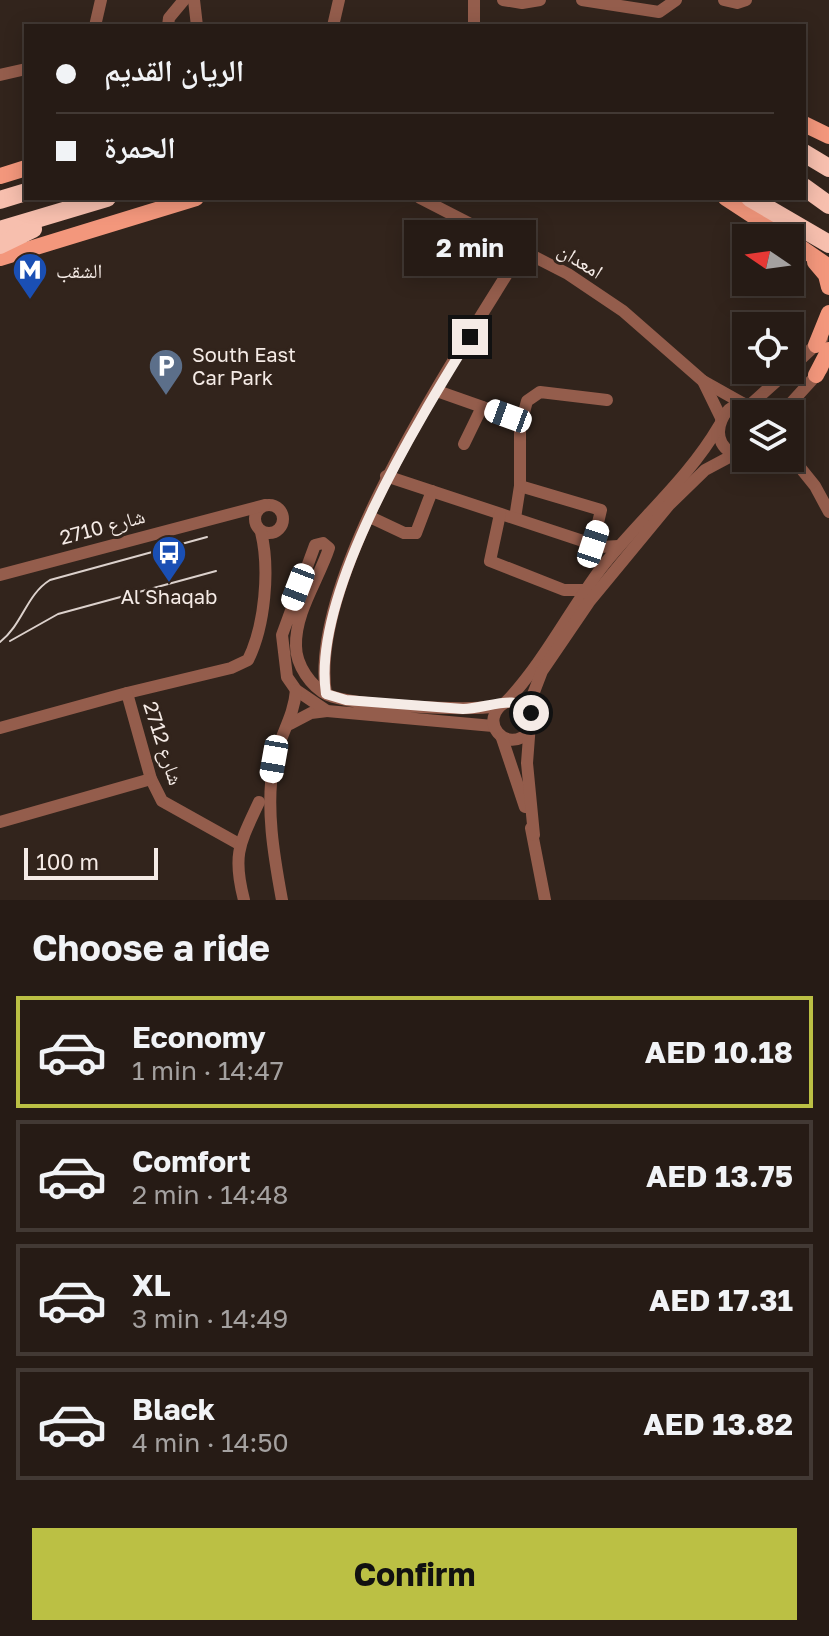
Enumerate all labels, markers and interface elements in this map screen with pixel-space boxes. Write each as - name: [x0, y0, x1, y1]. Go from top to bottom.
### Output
- text: الريان القديم: [104, 52, 244, 88]
- text: الحمرة: [104, 129, 176, 165]
- callout: 2 min: [404, 221, 536, 277]
- north arrow: [732, 224, 804, 296]
- map controls: [732, 224, 804, 472]
- text: 2 min: [436, 232, 504, 263]
- street label: امعدان: [554, 237, 608, 284]
- metro station icon: الشقب: [11, 251, 49, 301]
- place label: الشقب: [56, 258, 102, 283]
- button: locate: [732, 312, 804, 384]
- route end: [452, 319, 488, 355]
- place label: South East Car Park: [192, 342, 296, 389]
- parking icon: South East Car Park: [147, 347, 185, 397]
- car: [481, 397, 535, 435]
- button: layers: [732, 400, 804, 472]
- street label: شارع 2710: [57, 503, 148, 551]
- car: [574, 517, 612, 571]
- bus stop icon: Al Shaqab: [150, 534, 188, 584]
- car: [278, 560, 318, 614]
- place label: Al Shaqab: [121, 584, 217, 608]
- route start: [513, 695, 549, 731]
- street label: شارع 2712: [137, 698, 189, 788]
- car: [258, 733, 290, 785]
- scale bar: [24, 844, 158, 880]
- text: 100 m: [36, 848, 99, 875]
- text: Choose a ride: [32, 926, 270, 969]
- icon: car: [36, 1016, 108, 1088]
- text: Economy: [132, 1019, 266, 1055]
- text: AED 10.18: [645, 1034, 793, 1070]
- text: 1 min · 14:47: [132, 1055, 284, 1086]
- icon: car: [36, 1140, 108, 1212]
- text: Comfort: [132, 1143, 251, 1179]
- text: AED 13.75: [646, 1158, 793, 1194]
- text: 2 min · 14:48: [132, 1179, 288, 1210]
- icon: car: [36, 1264, 108, 1336]
- text: XL: [132, 1267, 171, 1303]
- text: AED 17.31: [649, 1282, 793, 1318]
- text: 3 min · 14:49: [132, 1303, 288, 1334]
- icon: car: [36, 1388, 108, 1460]
- text: Black: [132, 1391, 215, 1427]
- text: AED 13.82: [643, 1406, 793, 1442]
- text: 4 min · 14:50: [132, 1427, 289, 1458]
- button: Confirm: [32, 1528, 797, 1620]

